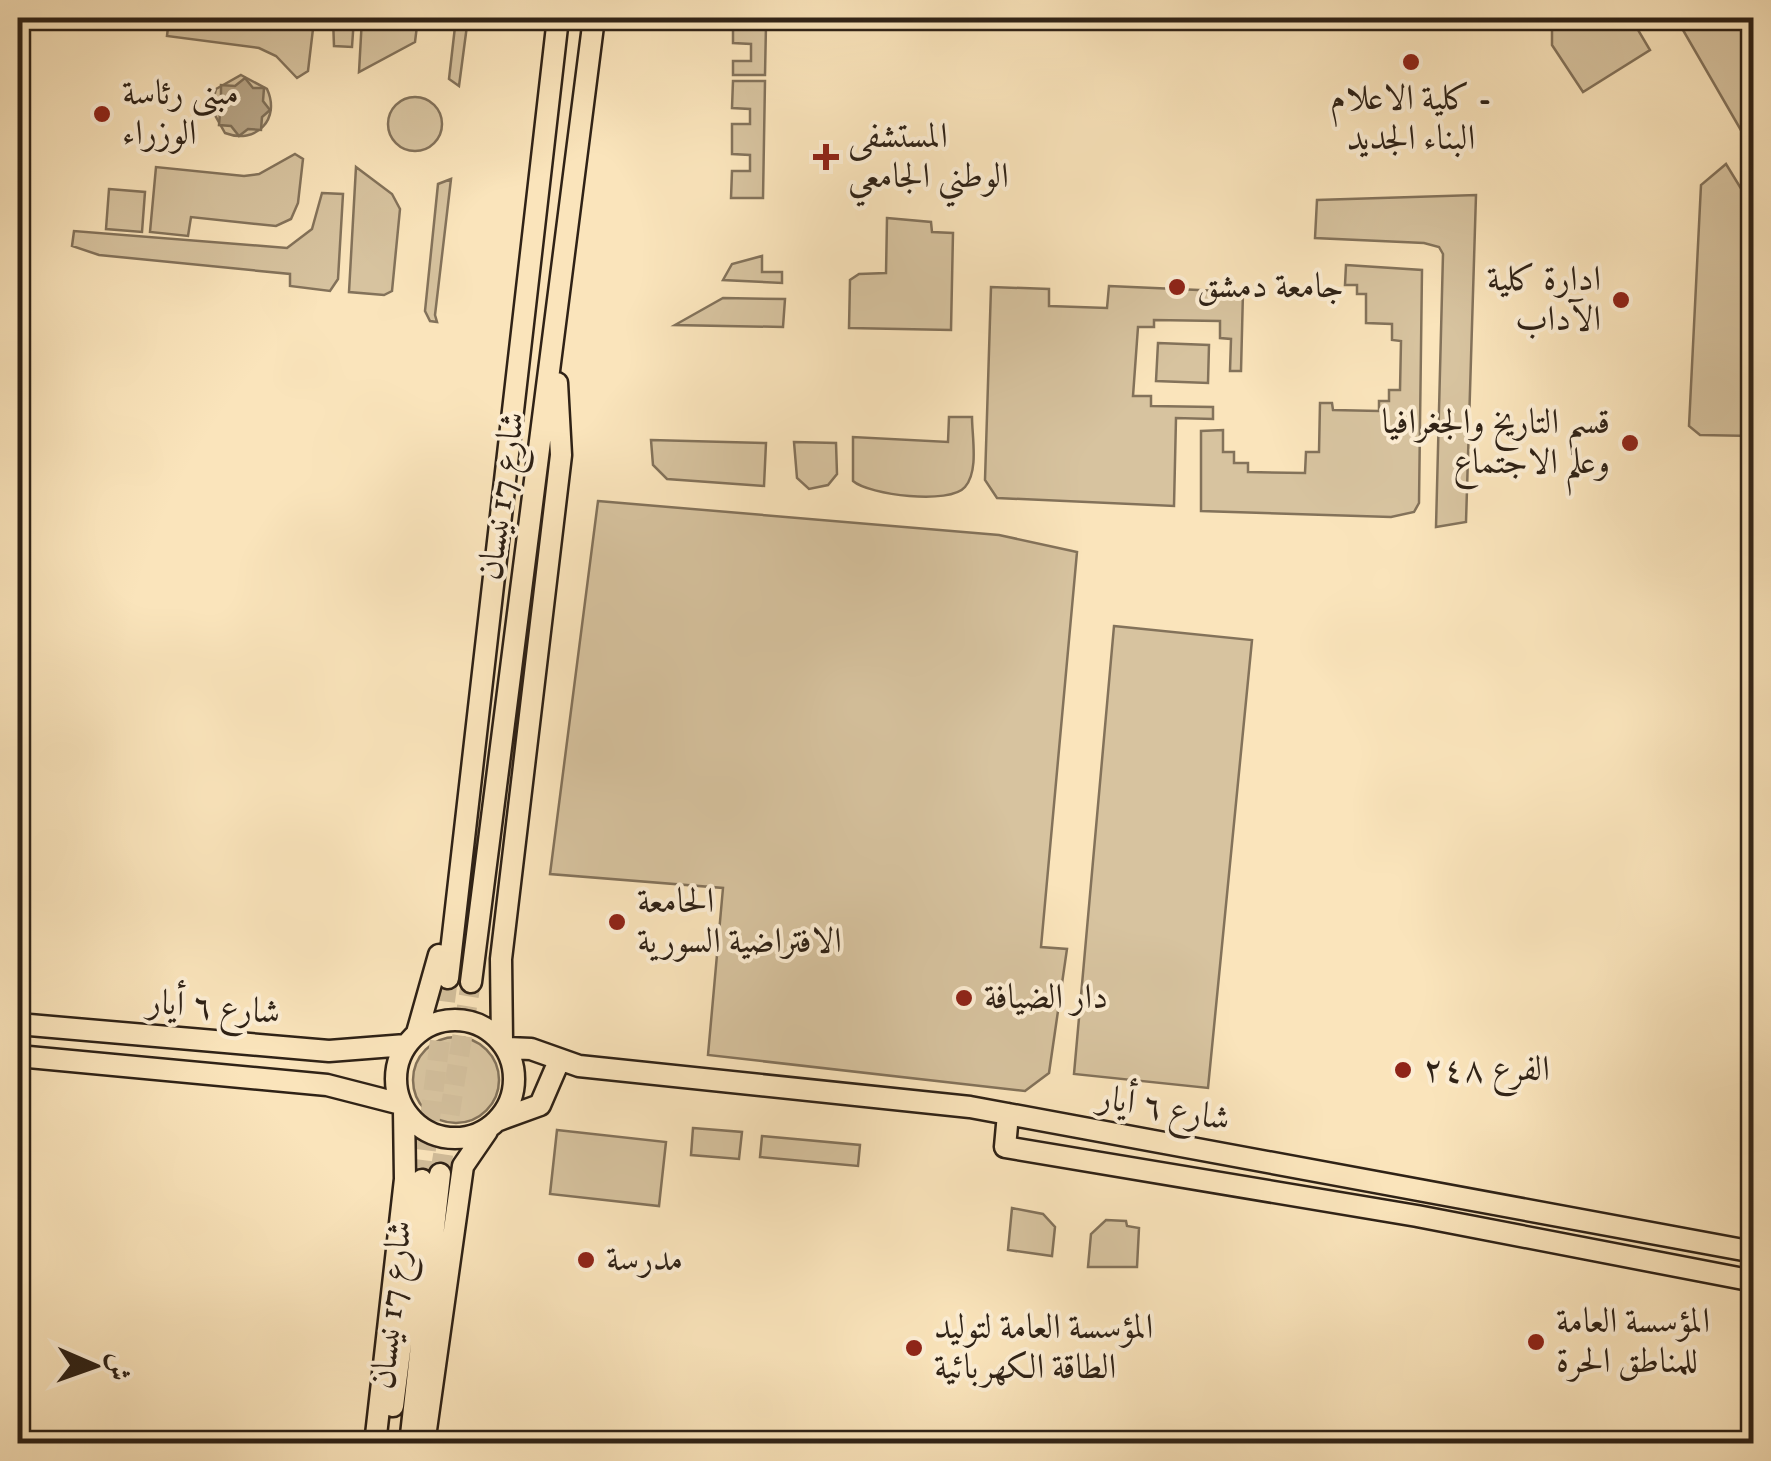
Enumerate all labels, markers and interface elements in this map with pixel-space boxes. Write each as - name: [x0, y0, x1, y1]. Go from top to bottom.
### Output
- marker: كلية الاعلام - البناء الجديد: [1400, 51, 1422, 73]
- place label: مبنى رئاسة الوزراء: [122, 72, 239, 156]
- place label: كلية الاعلام - البناء الجديد: [1330, 77, 1492, 161]
- marker: مبنى رئاسة الوزراء: [91, 103, 113, 125]
- place label: المستشفى الوطني الجامعي: [848, 115, 1009, 208]
- marker: المستشفى الوطني الجامعي: [813, 144, 839, 170]
- place label: ادارة كلية الآداب: [1487, 258, 1601, 342]
- place label: جامعة دمشق: [1197, 265, 1344, 309]
- marker: جامعة دمشق: [1166, 276, 1188, 298]
- marker: ادارة كلية الآداب: [1610, 289, 1632, 311]
- place label: قسم التاريخ والجغرافيا وعلم الاجتماع: [1382, 401, 1610, 496]
- street label: شارع 17 نيسان: [468, 409, 541, 584]
- marker: قسم التاريخ والجغرافيا وعلم الاجتماع: [1619, 432, 1641, 454]
- place label: الحامعة الافتراضية السورية: [637, 880, 842, 964]
- marker: الحامعة الافتراضية السورية: [606, 911, 628, 933]
- street label: شارع ٦ أيار: [142, 976, 283, 1041]
- place label: دار الضيافة: [984, 976, 1108, 1020]
- marker: دار الضيافة: [953, 987, 975, 1009]
- place label: الفرع ٢٤٨: [1423, 1048, 1550, 1097]
- marker: الفرع ٢٤٨: [1392, 1059, 1414, 1081]
- street label: شارع ٦ أيار: [1091, 1071, 1234, 1147]
- street label: شارع 17 نيسان: [361, 1218, 428, 1392]
- place label: مدرسة: [606, 1238, 683, 1282]
- marker: مدرسة: [575, 1249, 597, 1271]
- place label: المؤسسة العامة للمناطق الحرة: [1556, 1300, 1710, 1384]
- place label: المؤسسة العامة لتوليد الطاقة الكهربائية: [934, 1306, 1153, 1390]
- north arrow: [45, 1316, 145, 1416]
- marker: المؤسسة العامة للمناطق الحرة: [1525, 1331, 1547, 1353]
- marker: المؤسسة العامة لتوليد الطاقة الكهربائية: [903, 1337, 925, 1359]
- text: ش: [101, 1352, 136, 1381]

